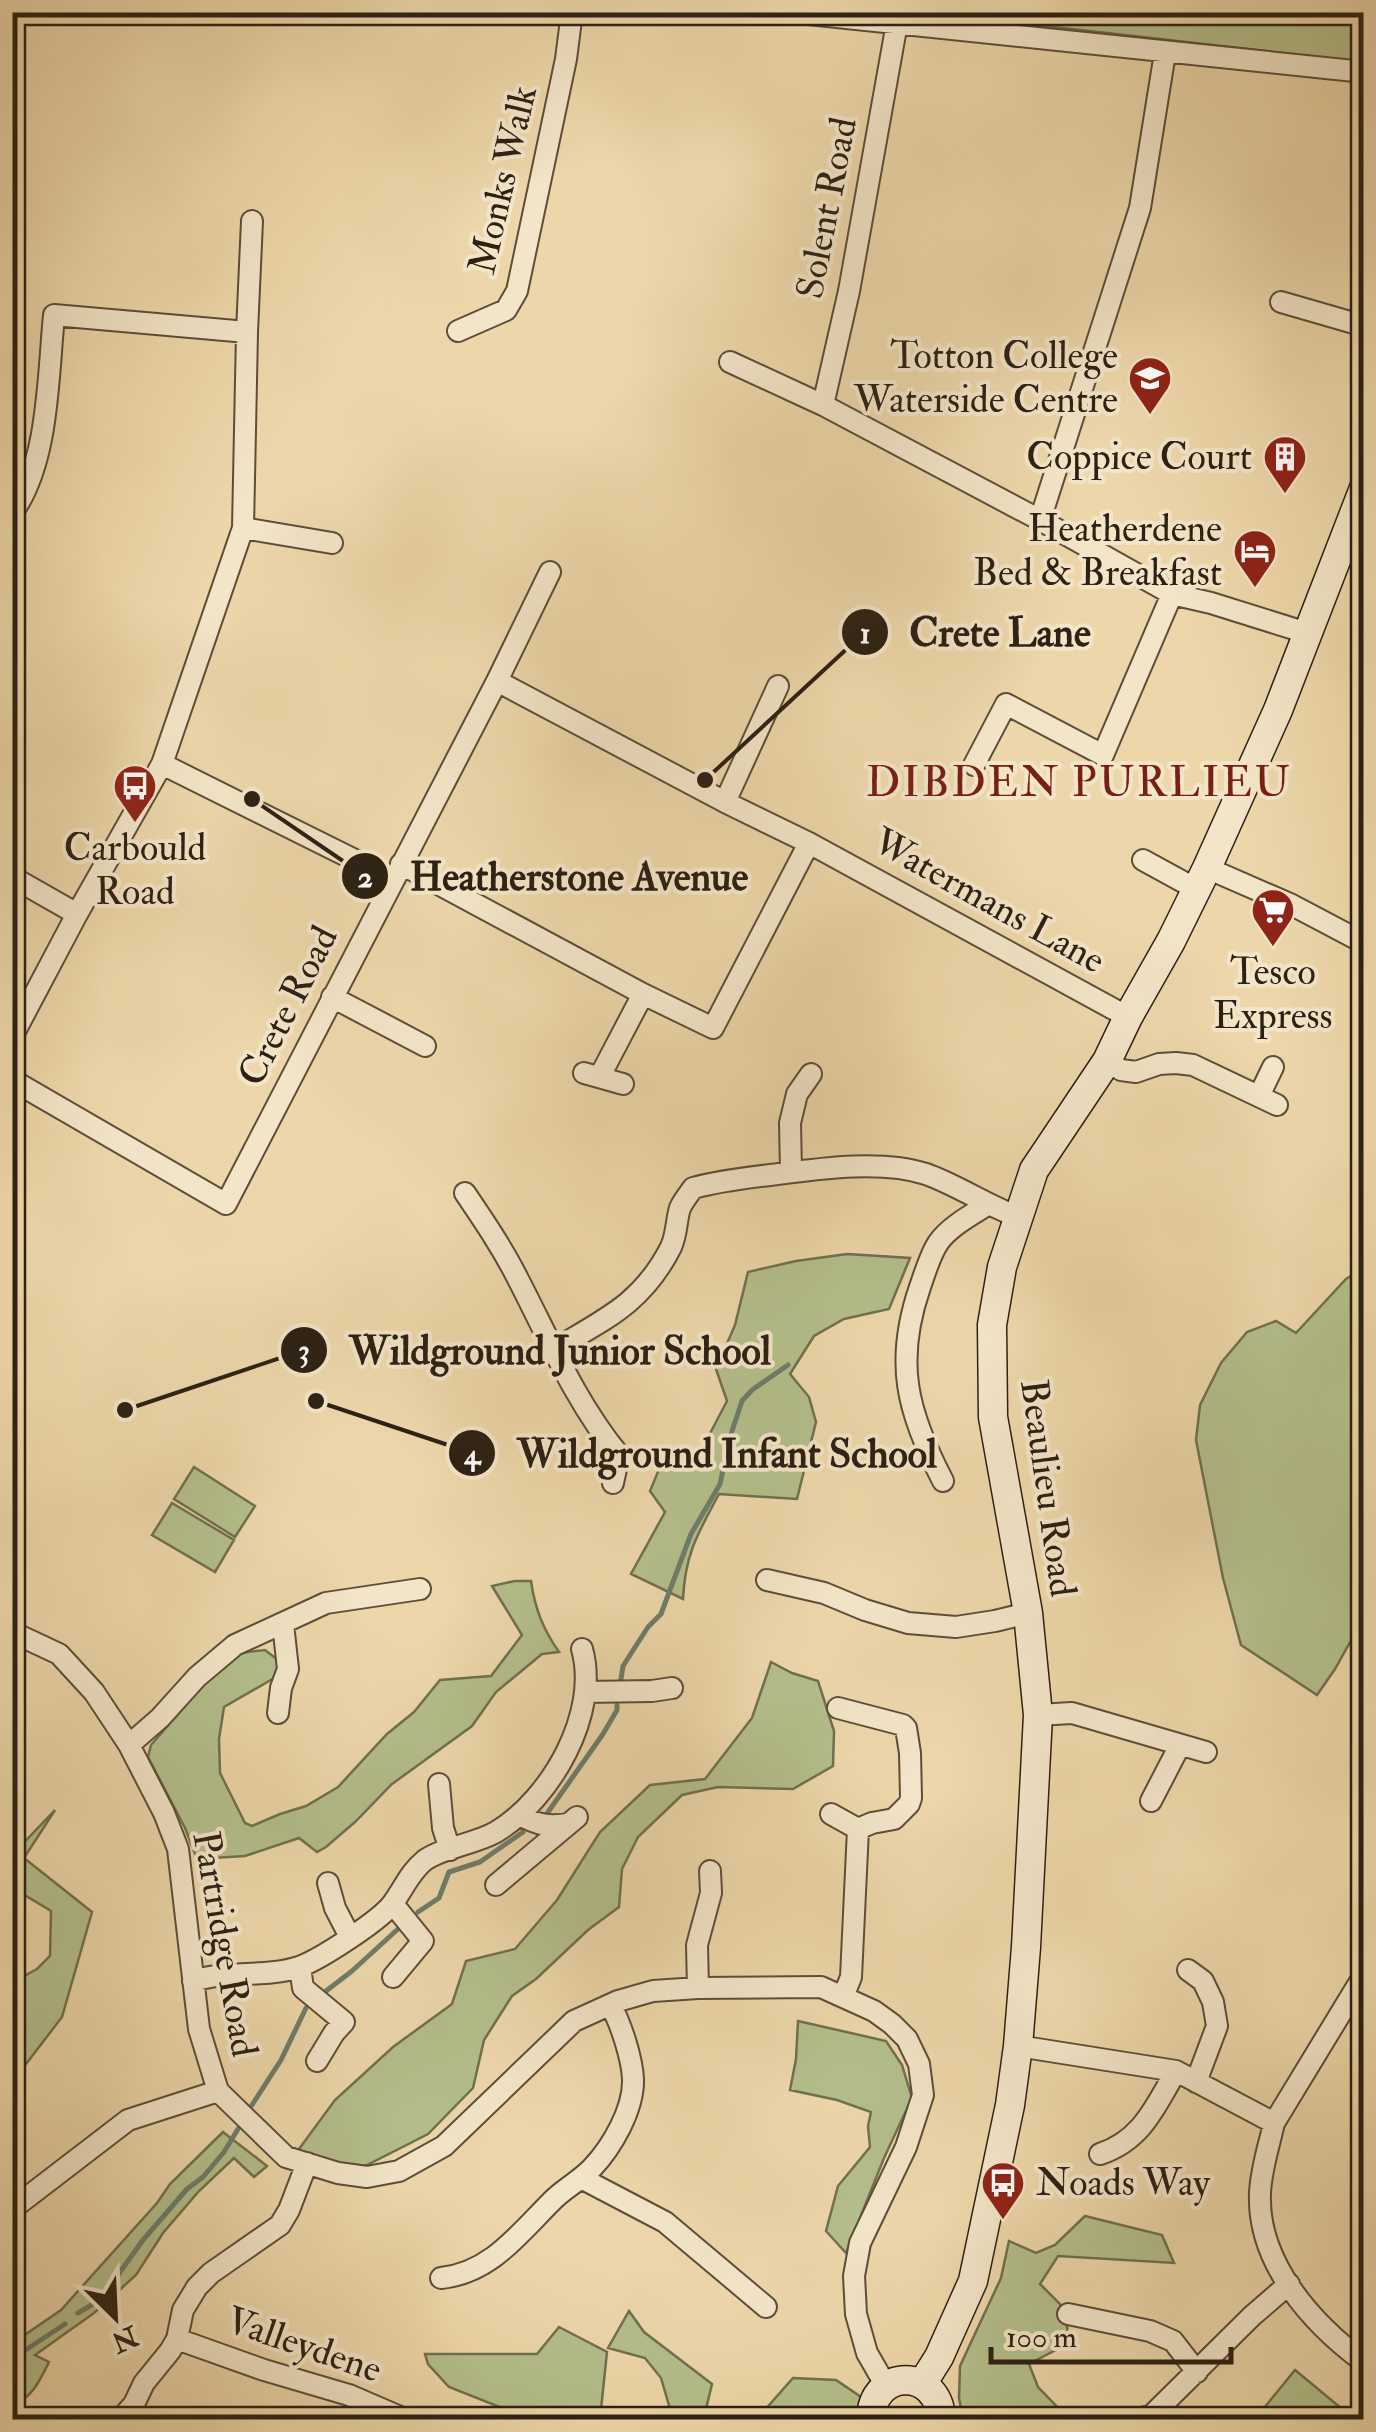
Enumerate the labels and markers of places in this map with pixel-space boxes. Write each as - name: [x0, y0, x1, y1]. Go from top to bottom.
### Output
- place label: Totton College Waterside Centre: [853, 332, 1118, 424]
- school or university icon: Totton College Waterside Centre: [1127, 355, 1173, 416]
- place label: Coppice Court: [1026, 433, 1252, 481]
- building icon: Coppice Court: [1262, 434, 1308, 495]
- place label: Heatherdene Bed & Breakfast: [973, 505, 1222, 597]
- hotel icon: Heatherdene Bed & Breakfast: [1232, 528, 1278, 589]
- callout: Crete Lane: [840, 597, 1111, 667]
- bus stop icon: Carbould Road: [112, 763, 158, 824]
- place label: Carbould Road: [64, 824, 206, 916]
- callout: Heatherstone Avenue: [340, 841, 768, 911]
- supermarket icon: Tesco Express: [1250, 887, 1296, 948]
- place label: Tesco Express: [1213, 948, 1333, 1040]
- callout: Wildground Junior School: [279, 1315, 791, 1385]
- callout: Wildground Infant School: [447, 1418, 957, 1488]
- place label: Noads Way: [1036, 2159, 1211, 2207]
- bus stop icon: Noads Way: [980, 2160, 1026, 2221]

